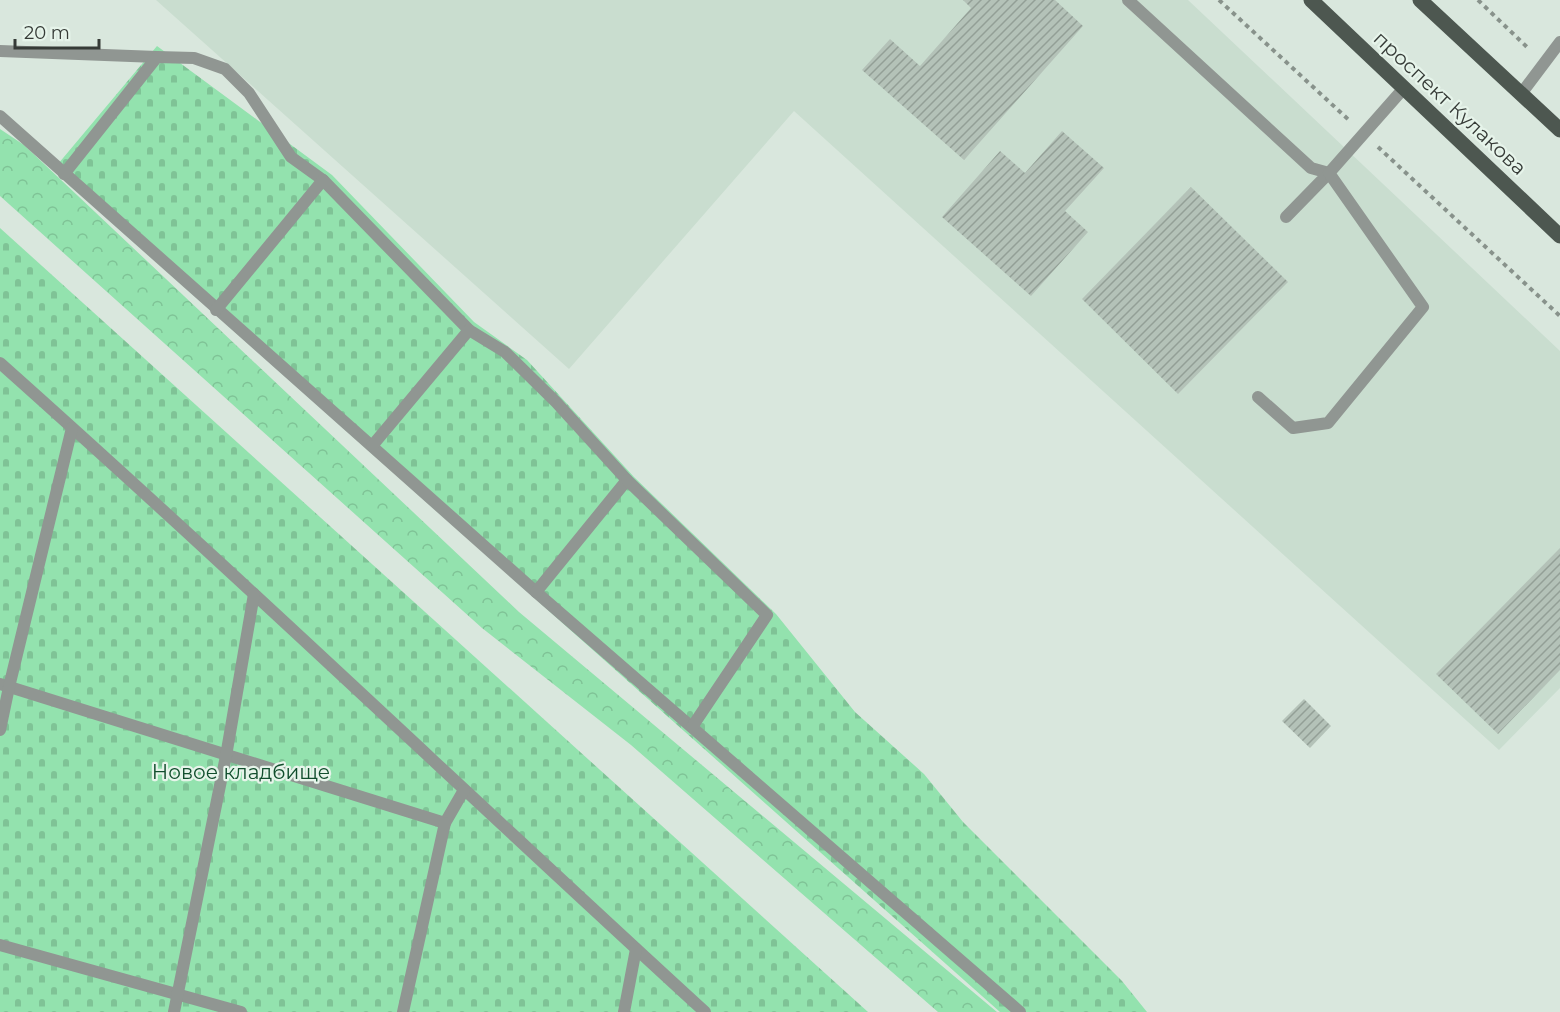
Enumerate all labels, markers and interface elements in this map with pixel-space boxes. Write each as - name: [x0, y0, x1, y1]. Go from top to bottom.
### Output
- scale bar: [15, 12, 99, 50]
- text: 20 m: [24, 22, 70, 44]
- street label: проспект Кулакова: [1369, 26, 1531, 180]
- park label: Новое кладбище: [152, 760, 330, 784]

